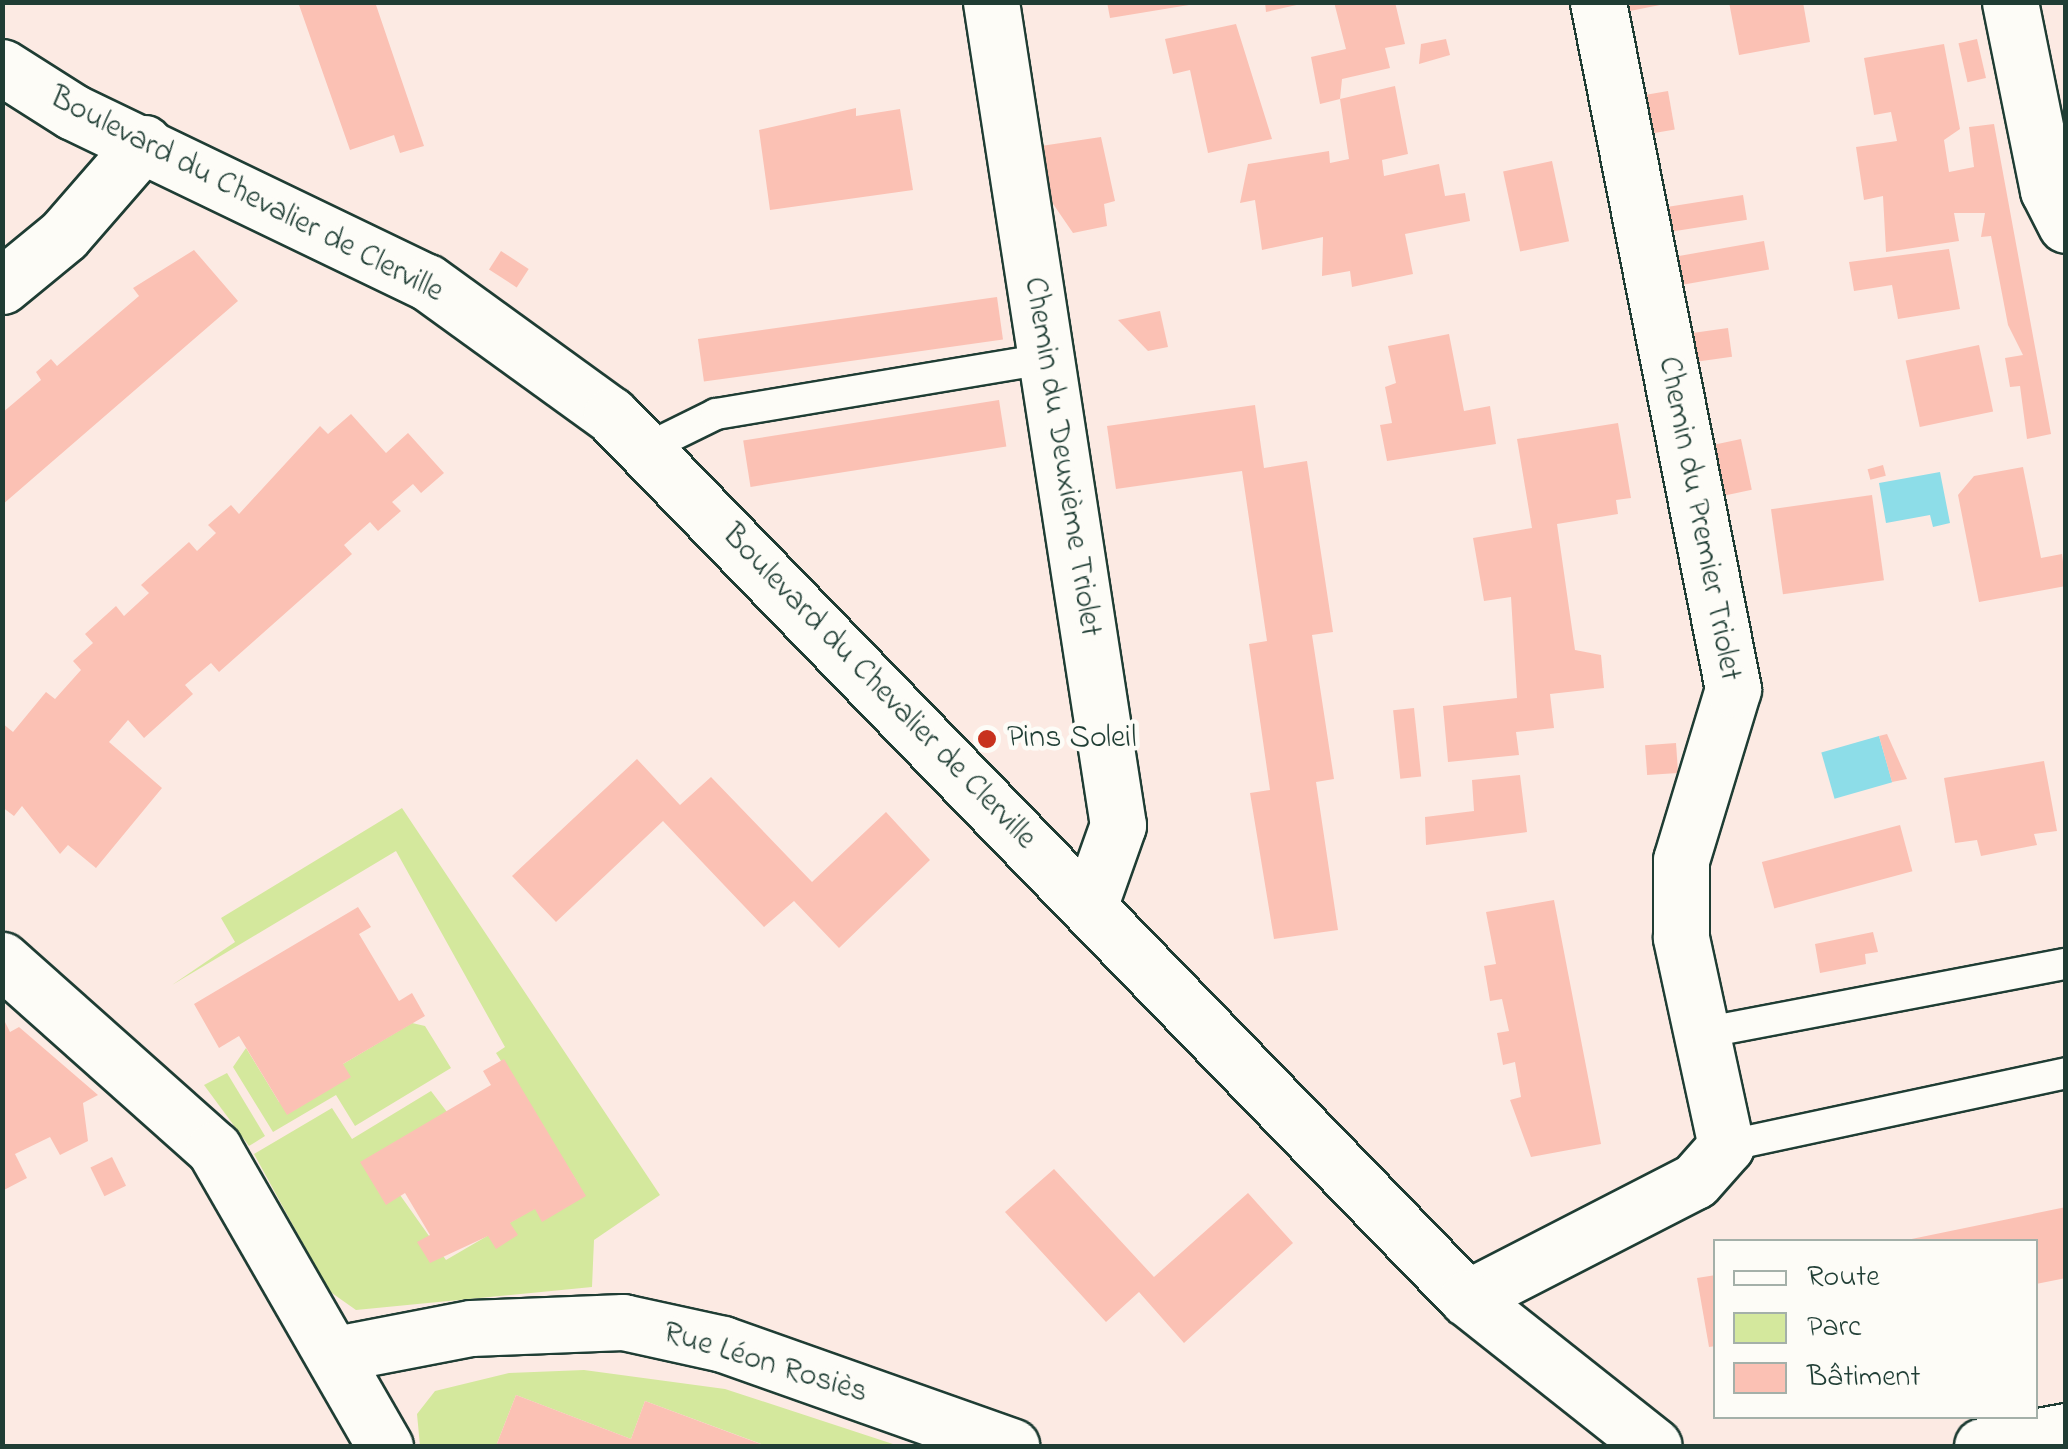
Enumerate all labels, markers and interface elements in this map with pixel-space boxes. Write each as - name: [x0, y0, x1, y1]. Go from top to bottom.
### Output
- street label: Boulevard du Chevalier de Clerville: [43, 80, 449, 312]
- street label: Chemin du Deuxième Triolet: [1014, 275, 1108, 639]
- street label: Chemin du Premier Triolet: [1648, 354, 1748, 684]
- street label: Boulevard du Chevalier de Clerville: [713, 518, 1043, 858]
- place label: Pins Soleil: [1007, 720, 1137, 758]
- marker: Pins Soleil: [976, 728, 998, 750]
- legend: [1713, 1239, 2038, 1419]
- text: Route: [1807, 1256, 1880, 1300]
- text: Parc: [1807, 1306, 1861, 1350]
- street label: Rue Léon Rosiès: [658, 1315, 872, 1413]
- text: Bâtiment: [1807, 1356, 1920, 1400]

